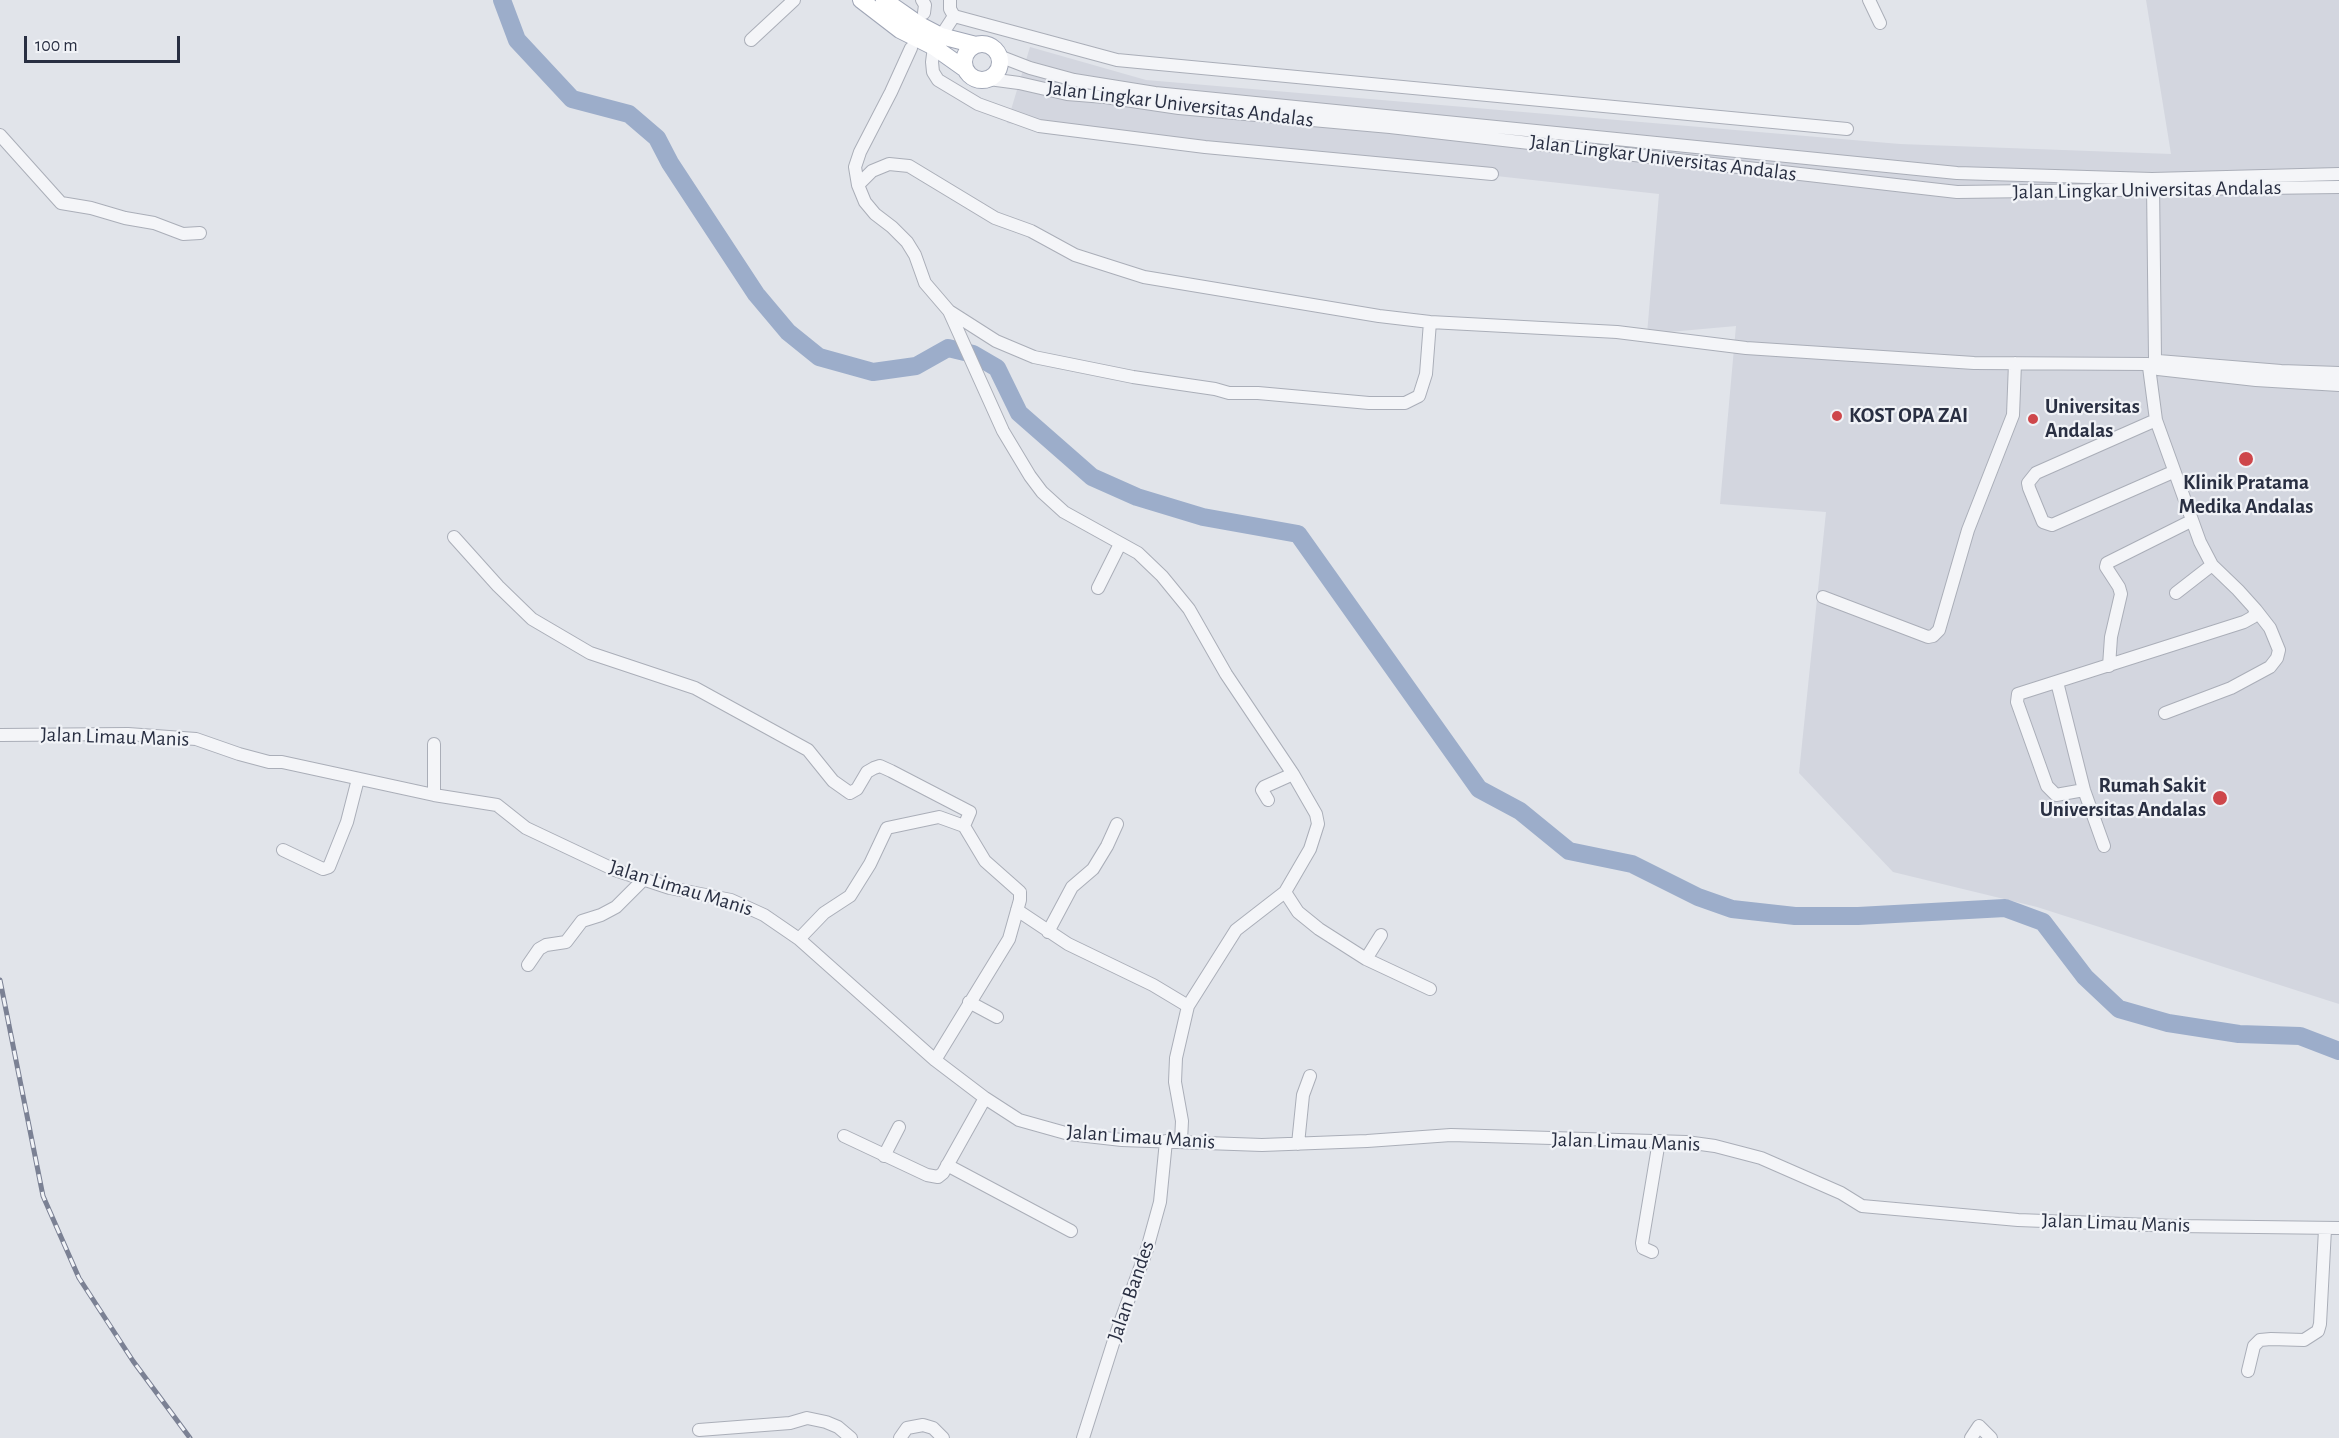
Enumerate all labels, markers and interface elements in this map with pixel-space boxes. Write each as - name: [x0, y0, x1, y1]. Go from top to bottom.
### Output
- scale bar: [27, 24, 183, 62]
- text: 100 m: [35, 37, 78, 55]
- street label: Jalan Lingkar Universitas Andalas: [1045, 75, 1315, 133]
- street label: Jalan Lingkar Universitas Andalas: [1528, 129, 1798, 187]
- street label: Jalan Lingkar Universitas Andalas: [2012, 175, 2282, 205]
- place label: Universitas Andalas: [2045, 394, 2140, 444]
- place label: KOST OPA ZAI: [1849, 403, 1968, 429]
- marker: KOST OPA ZAI: [1830, 409, 1844, 423]
- marker: Universitas Andalas: [2026, 412, 2040, 426]
- marker: Klinik Pratama Medika Andalas: [2237, 450, 2255, 468]
- place label: Klinik Pratama Medika Andalas: [2179, 470, 2313, 520]
- street label: Jalan Limau Manis: [40, 722, 190, 752]
- place label: Rumah Sakit Universitas Andalas: [2040, 773, 2206, 823]
- marker: Rumah Sakit Universitas Andalas: [2211, 789, 2229, 807]
- street label: Jalan Limau Manis: [606, 854, 756, 922]
- street label: Jalan Limau Manis: [1066, 1119, 1216, 1155]
- street label: Jalan Limau Manis: [1551, 1127, 1701, 1157]
- street label: Jalan Limau Manis: [2041, 1208, 2191, 1238]
- street label: Jalan Bandes: [1102, 1237, 1160, 1345]

